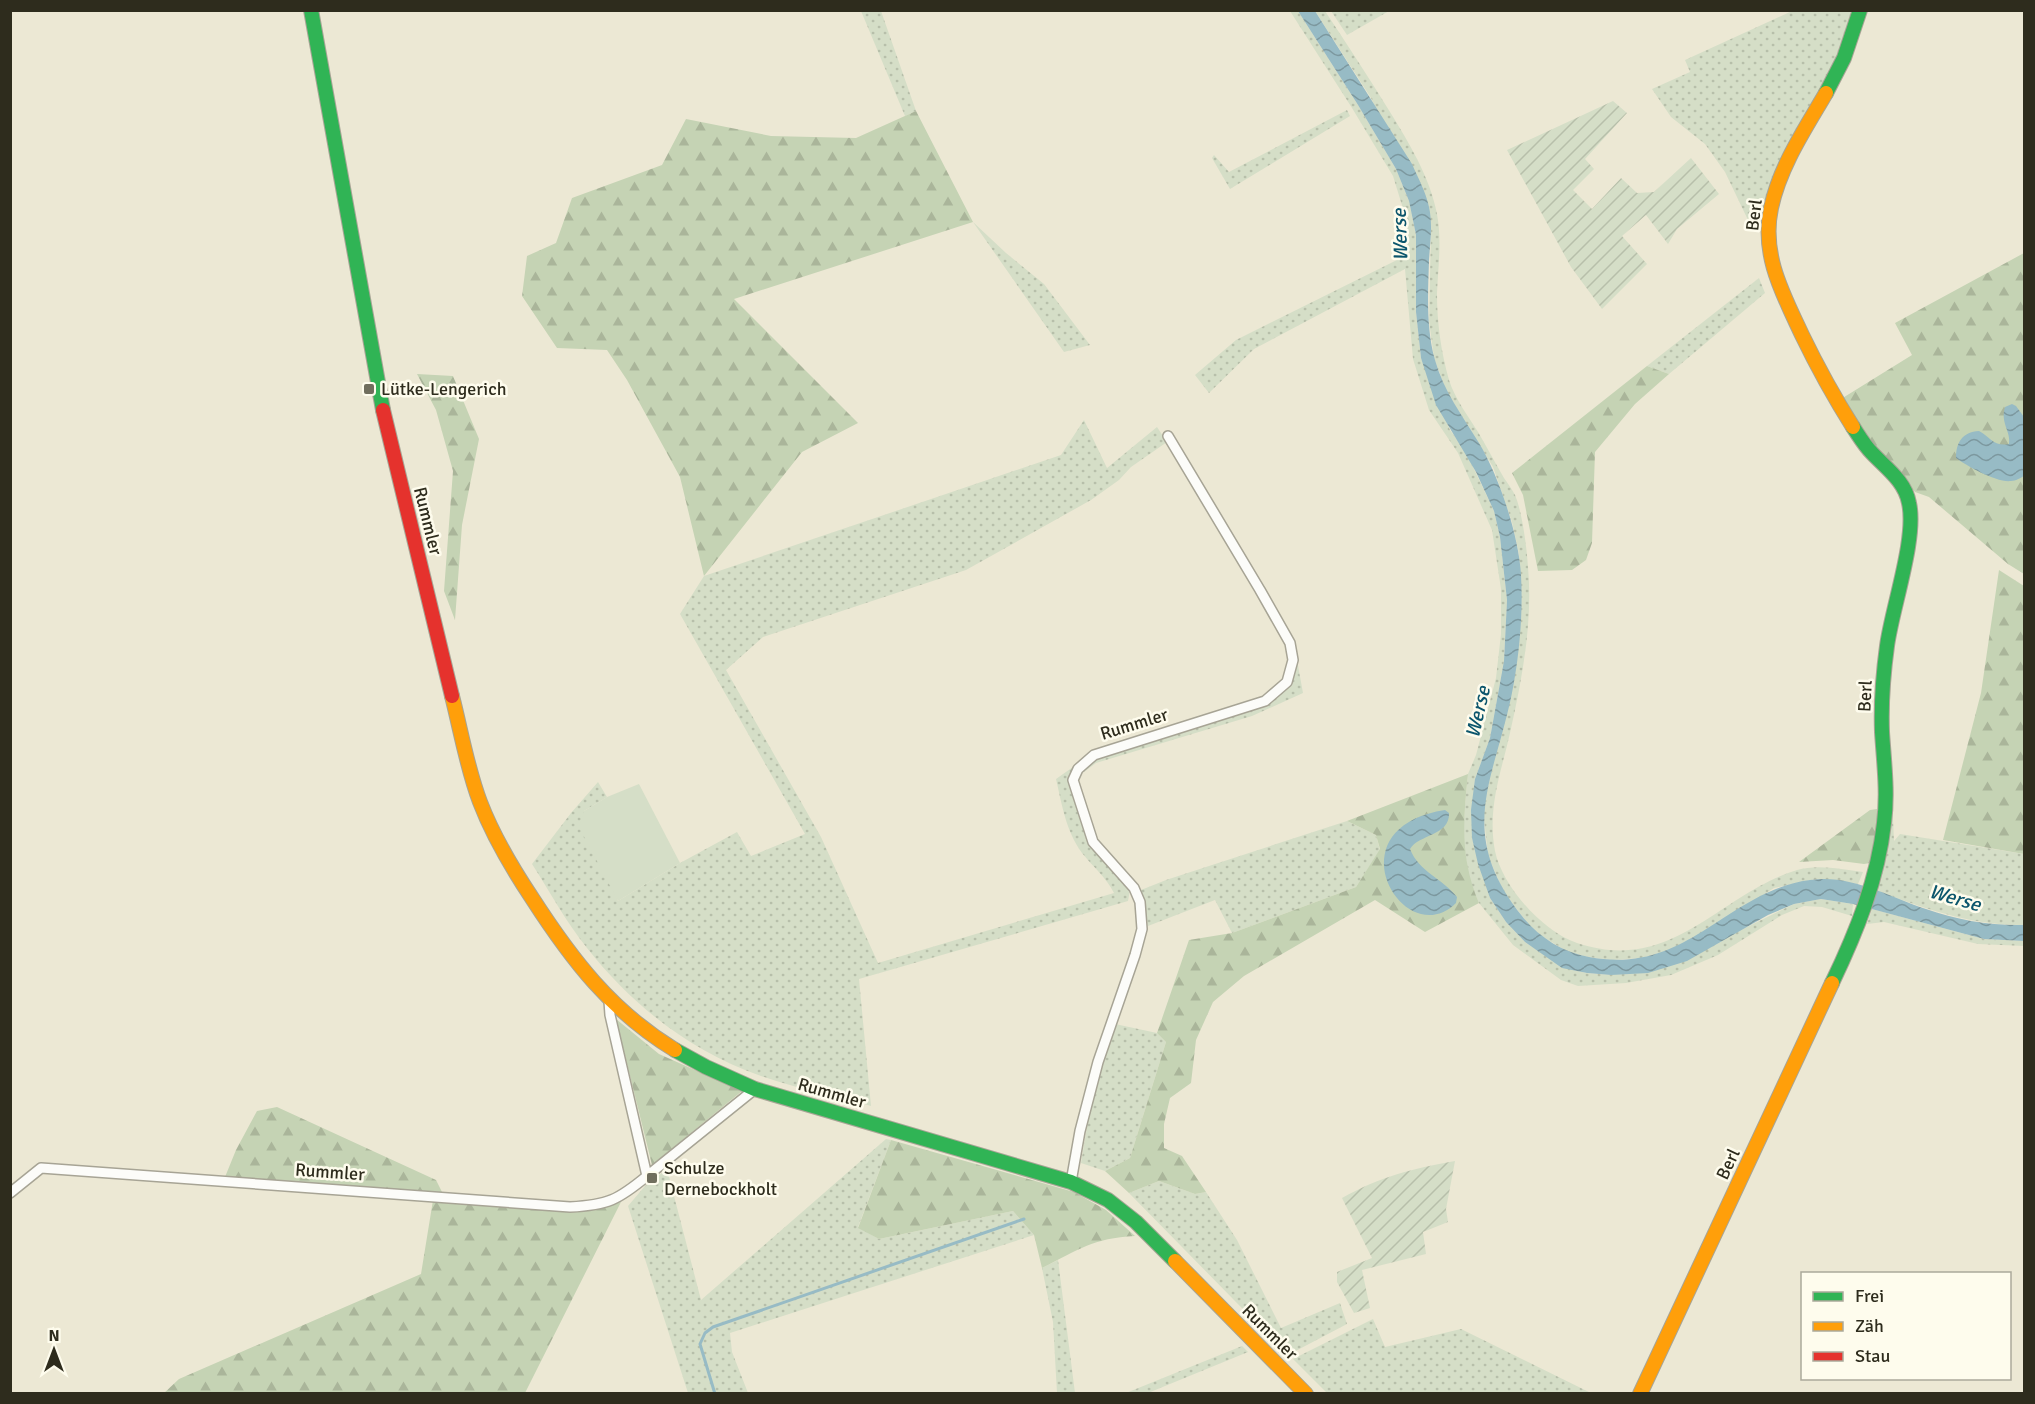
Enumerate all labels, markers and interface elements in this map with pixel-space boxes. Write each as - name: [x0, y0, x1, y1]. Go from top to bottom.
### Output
- street label: Berl: [1741, 198, 1767, 232]
- water label: Werse: [1387, 207, 1413, 262]
- place label: Lütke-Lengerich: [381, 378, 506, 400]
- marker: Lütke-Lengerich: [362, 382, 376, 396]
- street label: Rummler: [409, 485, 447, 558]
- street label: Berl: [1853, 680, 1877, 712]
- water label: Werse: [1460, 683, 1496, 740]
- street label: Rummler: [1097, 703, 1171, 745]
- water label: Werse: [1926, 879, 1985, 918]
- street label: Rummler: [795, 1073, 869, 1113]
- street label: Berl: [1711, 1145, 1745, 1183]
- place label: Schulze Dernebockholt: [664, 1157, 777, 1200]
- street label: Rummler: [294, 1159, 366, 1185]
- marker: Schulze Dernebockholt: [645, 1171, 659, 1185]
- legend: [1801, 1272, 2011, 1380]
- text: Frei: [1855, 1285, 1884, 1307]
- street label: Rummler: [1238, 1300, 1303, 1365]
- text: Zäh: [1855, 1315, 1884, 1337]
- north arrow: [24, 1320, 84, 1380]
- text: N: [48, 1326, 60, 1346]
- text: Stau: [1855, 1345, 1890, 1367]

